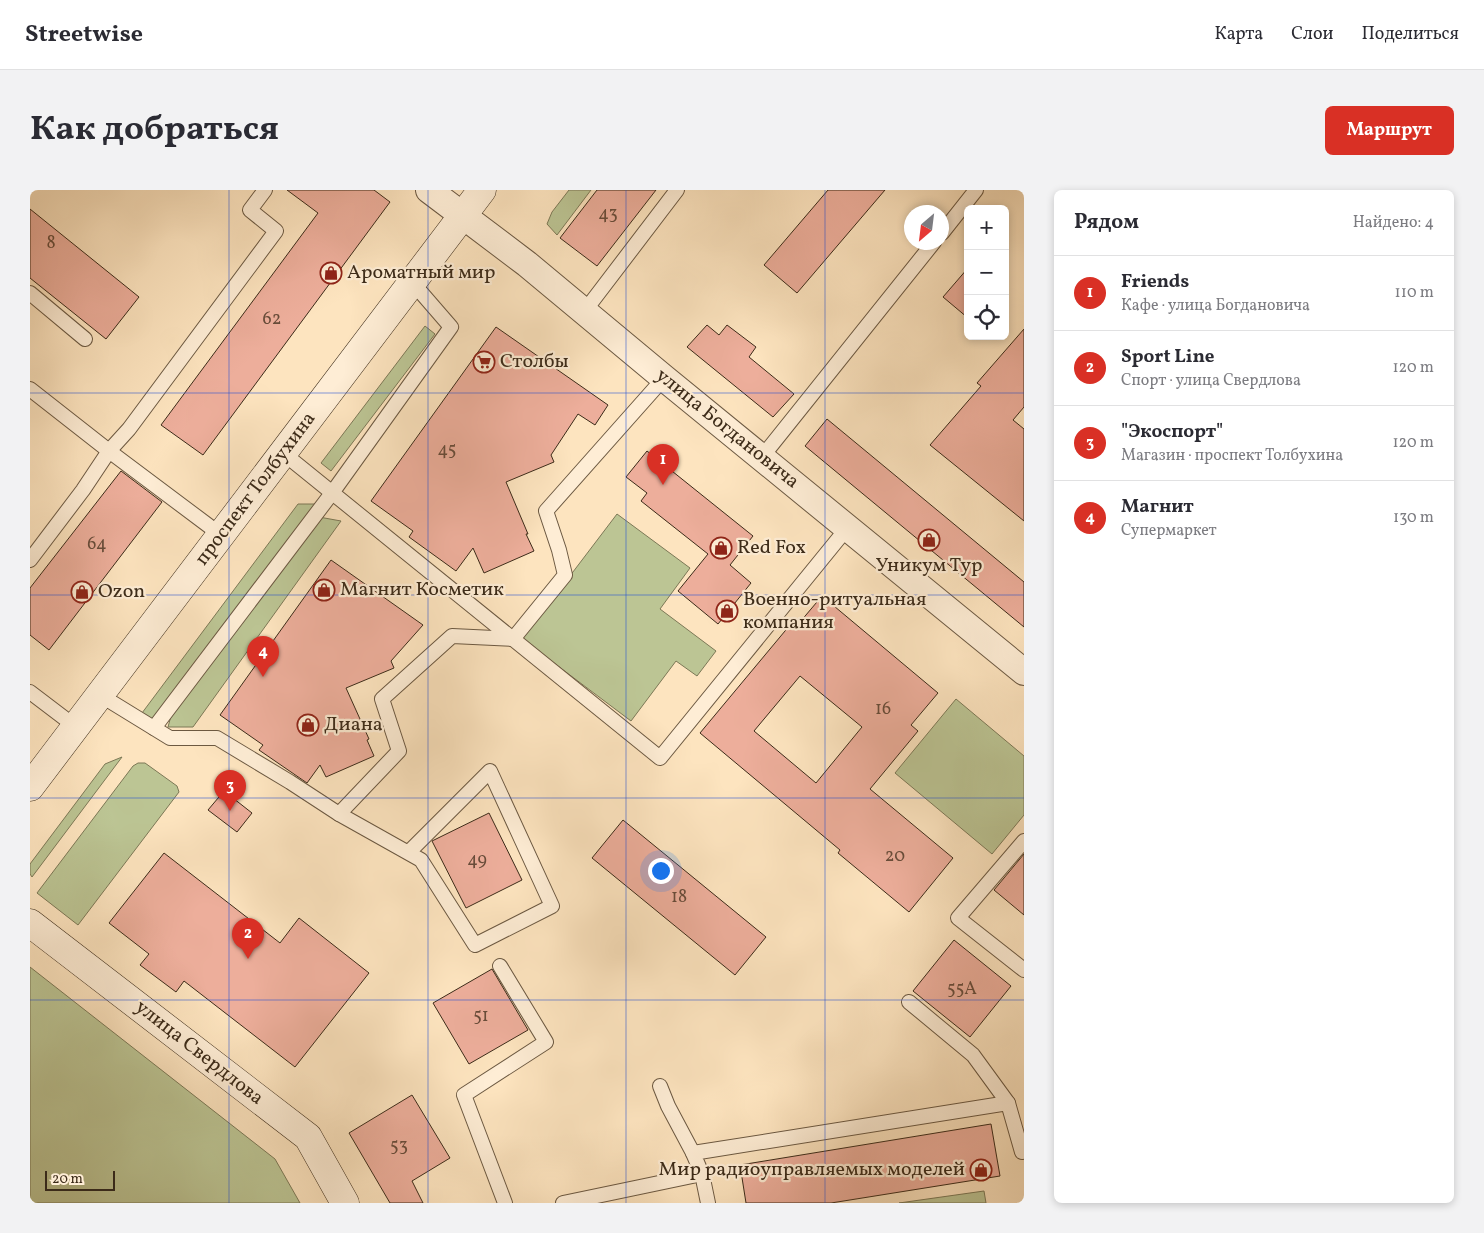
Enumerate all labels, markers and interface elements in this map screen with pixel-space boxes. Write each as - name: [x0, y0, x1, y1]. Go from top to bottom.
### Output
- text: Streetwise: [25, 18, 143, 52]
- text: Карта: [1215, 22, 1263, 47]
- text: Слои: [1291, 22, 1333, 47]
- text: Поделиться: [1361, 22, 1459, 47]
- text: Как добраться: [30, 106, 279, 154]
- button: Маршрут: [1325, 106, 1454, 155]
- house number: 43: [598, 202, 618, 227]
- north arrow: [904, 205, 949, 250]
- map controls: [964, 205, 1009, 340]
- button: +: [964, 205, 1009, 250]
- text: Рядом: [1074, 208, 1139, 237]
- text: Найдено: 4: [1353, 212, 1434, 234]
- house number: 8: [46, 231, 56, 256]
- button: −: [964, 250, 1009, 295]
- place label: Ароматный мир: [347, 259, 495, 287]
- shop icon: Ароматный мир: [319, 261, 343, 285]
- text: Friends: [1121, 269, 1189, 295]
- text: 1: [1087, 282, 1093, 304]
- text: 110 m: [1395, 282, 1434, 304]
- button: locate: [964, 295, 1009, 340]
- text: Кафе · улица Богдановича: [1121, 295, 1310, 317]
- house number: 62: [263, 307, 281, 332]
- text: Sport Line: [1121, 344, 1214, 370]
- place label: Столбы: [500, 348, 569, 376]
- supermarket icon: Столбы: [472, 350, 496, 374]
- text: 2: [1086, 357, 1094, 379]
- text: 120 m: [1392, 357, 1434, 379]
- street label: улица Богдановича: [649, 362, 805, 496]
- text: Спорт · улица Свердлова: [1121, 370, 1301, 392]
- street label: проспект Толбухина: [189, 406, 323, 572]
- text: "Экоспорт": [1121, 419, 1223, 445]
- text: 3: [1086, 432, 1094, 454]
- text: 120 m: [1392, 432, 1434, 454]
- house number: 45: [438, 438, 456, 463]
- pin: 1: [647, 444, 679, 485]
- text: Магазин · проспект Толбухина: [1121, 445, 1343, 467]
- text: Магнит: [1121, 494, 1194, 520]
- text: 4: [1085, 507, 1095, 529]
- text: 130 m: [1393, 507, 1434, 529]
- text: Супермаркет: [1121, 520, 1217, 542]
- shop icon: Уникум Тур: [917, 528, 941, 552]
- house number: 64: [87, 532, 107, 557]
- place label: Red Fox: [737, 534, 806, 562]
- shop icon: Red Fox: [709, 536, 733, 560]
- place label: Уникум Тур: [876, 552, 983, 580]
- place label: Магнит Косметик: [340, 576, 504, 604]
- place label: Ozon: [98, 578, 145, 606]
- shop icon: Магнит Косметик: [312, 578, 336, 602]
- shop icon: Ozon: [70, 580, 94, 604]
- place label: Военно-ритуальная компания: [743, 586, 926, 637]
- shop icon: Военно-ритуальная компания: [715, 599, 739, 623]
- pin: 4: [247, 636, 279, 677]
- house number: 16: [875, 697, 891, 722]
- place label: Диана: [324, 711, 383, 739]
- shop icon: Диана: [296, 713, 320, 737]
- pin: 3: [214, 770, 246, 811]
- house number: 20: [885, 844, 905, 869]
- house number: 49: [467, 848, 487, 873]
- your location: [648, 858, 674, 884]
- house number: 18: [671, 885, 687, 910]
- pin: 2: [232, 918, 264, 959]
- house number: 55А: [947, 977, 977, 1002]
- street label: улица Свердлова: [129, 994, 269, 1112]
- house number: 51: [473, 1004, 489, 1029]
- house number: 53: [390, 1134, 408, 1159]
- place label: Мир радиоуправляемых моделей: [659, 1156, 965, 1184]
- shop icon: Мир радиоуправляемых моделей: [969, 1158, 993, 1182]
- scale bar: [45, 1168, 115, 1191]
- text: 20 m: [52, 1170, 83, 1189]

